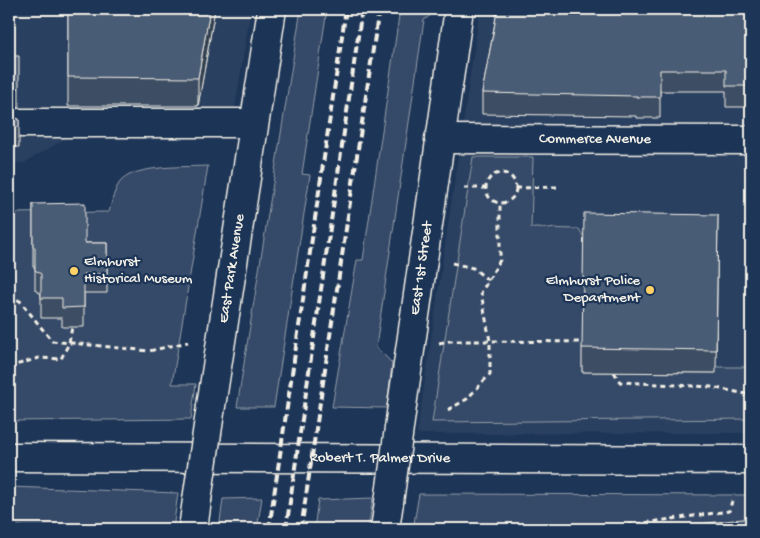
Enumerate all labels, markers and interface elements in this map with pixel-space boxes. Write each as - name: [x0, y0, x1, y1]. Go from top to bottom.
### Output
- street label: Commerce Avenue: [539, 130, 651, 149]
- street label: East Park Avenue: [215, 213, 249, 324]
- street label: East 1st Street: [406, 219, 438, 316]
- place label: Elmhurst Historical Museum: [84, 253, 193, 288]
- marker: Elmhurst Historical Museum: [68, 265, 80, 277]
- place label: Elmhurst Police Department: [546, 272, 642, 307]
- marker: Elmhurst Police Department: [644, 284, 656, 296]
- street label: Robert T. Palmer Drive: [310, 449, 450, 468]

